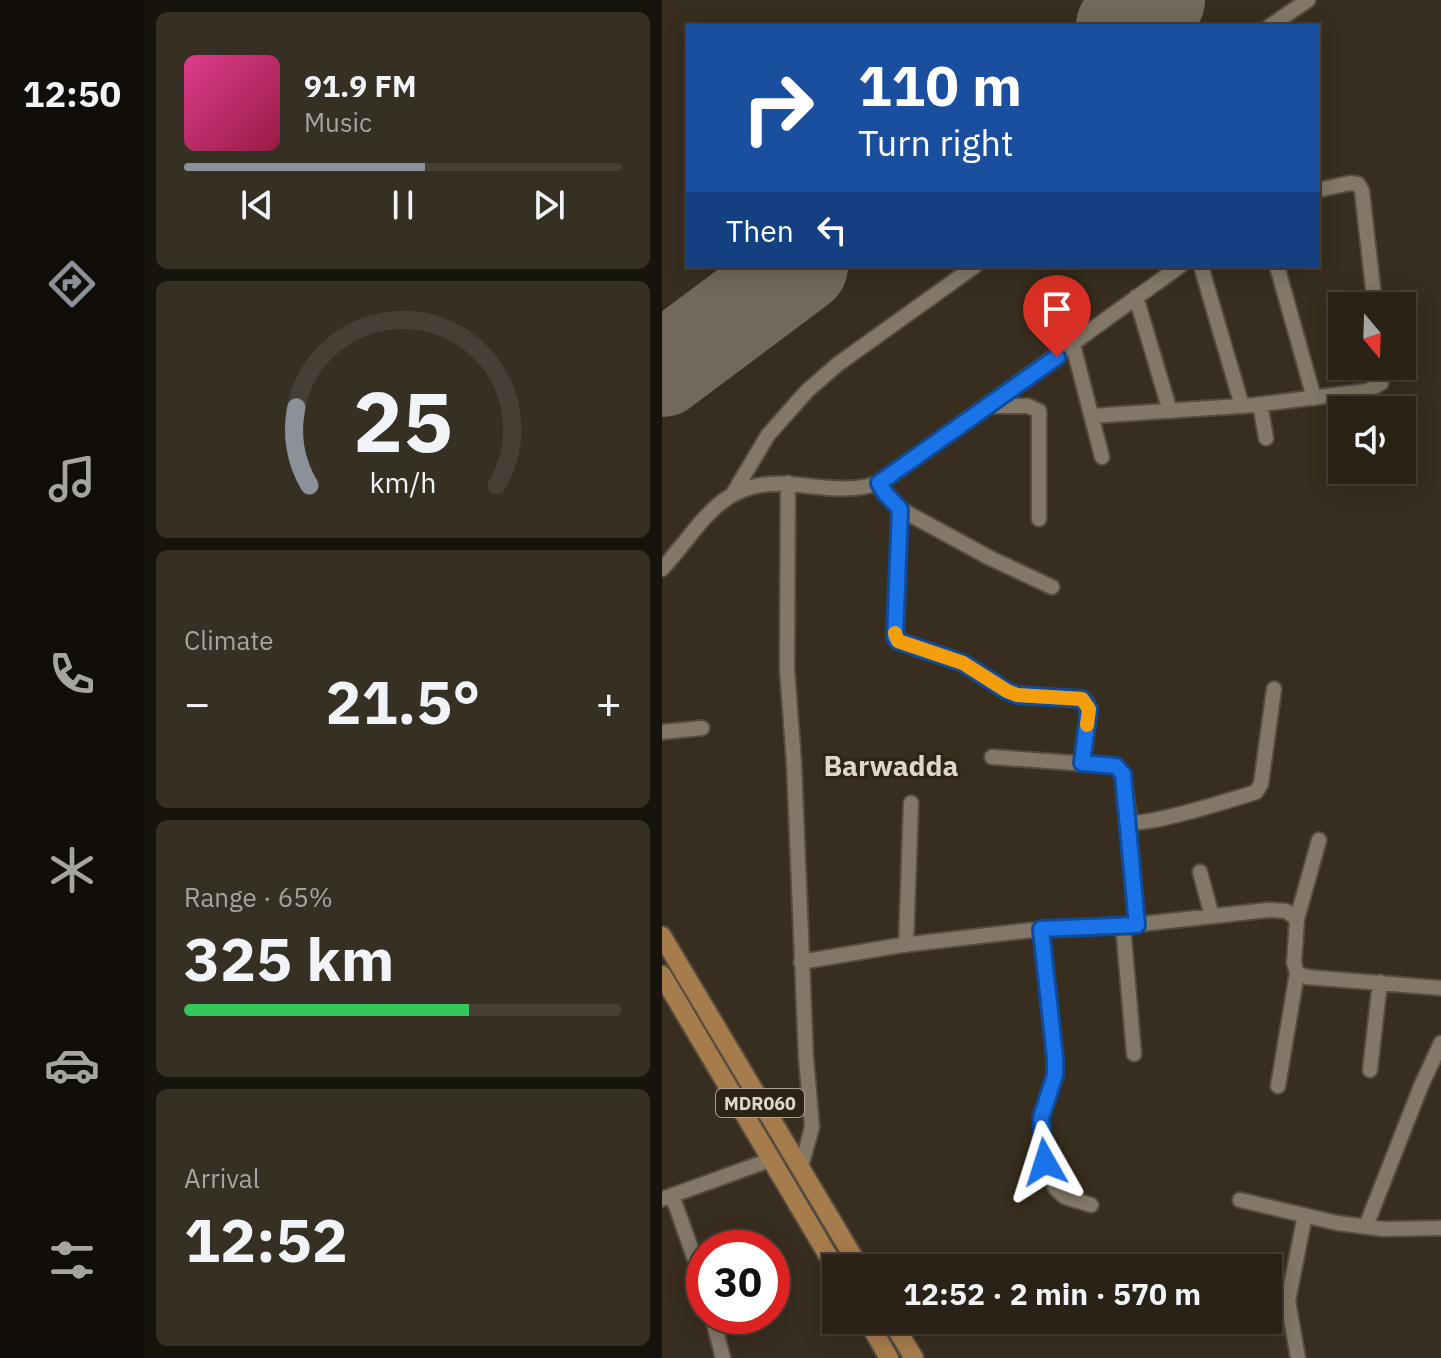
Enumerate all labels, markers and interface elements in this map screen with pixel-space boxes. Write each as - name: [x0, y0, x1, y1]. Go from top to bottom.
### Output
- text: 110 m: [858, 49, 1022, 121]
- icon: right: [726, 56, 830, 160]
- text: 91.9 FM: [304, 66, 417, 105]
- text: 12:50: [23, 70, 121, 117]
- text: Music: [304, 105, 372, 139]
- text: Turn right: [858, 119, 1014, 166]
- icon: previous: [235, 183, 279, 227]
- icon: pause: [381, 183, 425, 227]
- icon: next: [527, 183, 571, 227]
- icon: left: [810, 208, 854, 252]
- text: Then: [726, 211, 794, 250]
- icon: directions: [44, 256, 100, 312]
- pin: [1023, 275, 1091, 357]
- icon: arrive: [1035, 287, 1079, 331]
- north arrow: [1328, 292, 1416, 380]
- map controls: [1328, 292, 1416, 484]
- text: 25: [353, 366, 453, 474]
- button: sound: [1328, 396, 1416, 484]
- icon: music: [44, 451, 100, 507]
- text: km/h: [369, 464, 437, 501]
- text: Climate: [184, 623, 274, 657]
- icon: phone: [44, 646, 100, 702]
- text: 21.5°: [326, 662, 480, 741]
- text: −: [184, 674, 210, 731]
- text: +: [596, 674, 622, 731]
- district label: Barwadda: [823, 747, 959, 784]
- icon: climate: [44, 842, 100, 898]
- text: Range · 65%: [184, 880, 333, 914]
- text: 325 km: [184, 919, 394, 998]
- icon: car: [44, 1037, 100, 1093]
- road number: MDR060: [716, 1089, 804, 1117]
- position arrow: [1003, 1120, 1087, 1204]
- text: Arrival: [184, 1161, 260, 1195]
- text: 12:52: [184, 1200, 348, 1279]
- speed limit sign: 30: [686, 1230, 790, 1334]
- icon: filters: [44, 1232, 100, 1288]
- text: 12:52 · 2 min · 570 m: [903, 1274, 1201, 1313]

